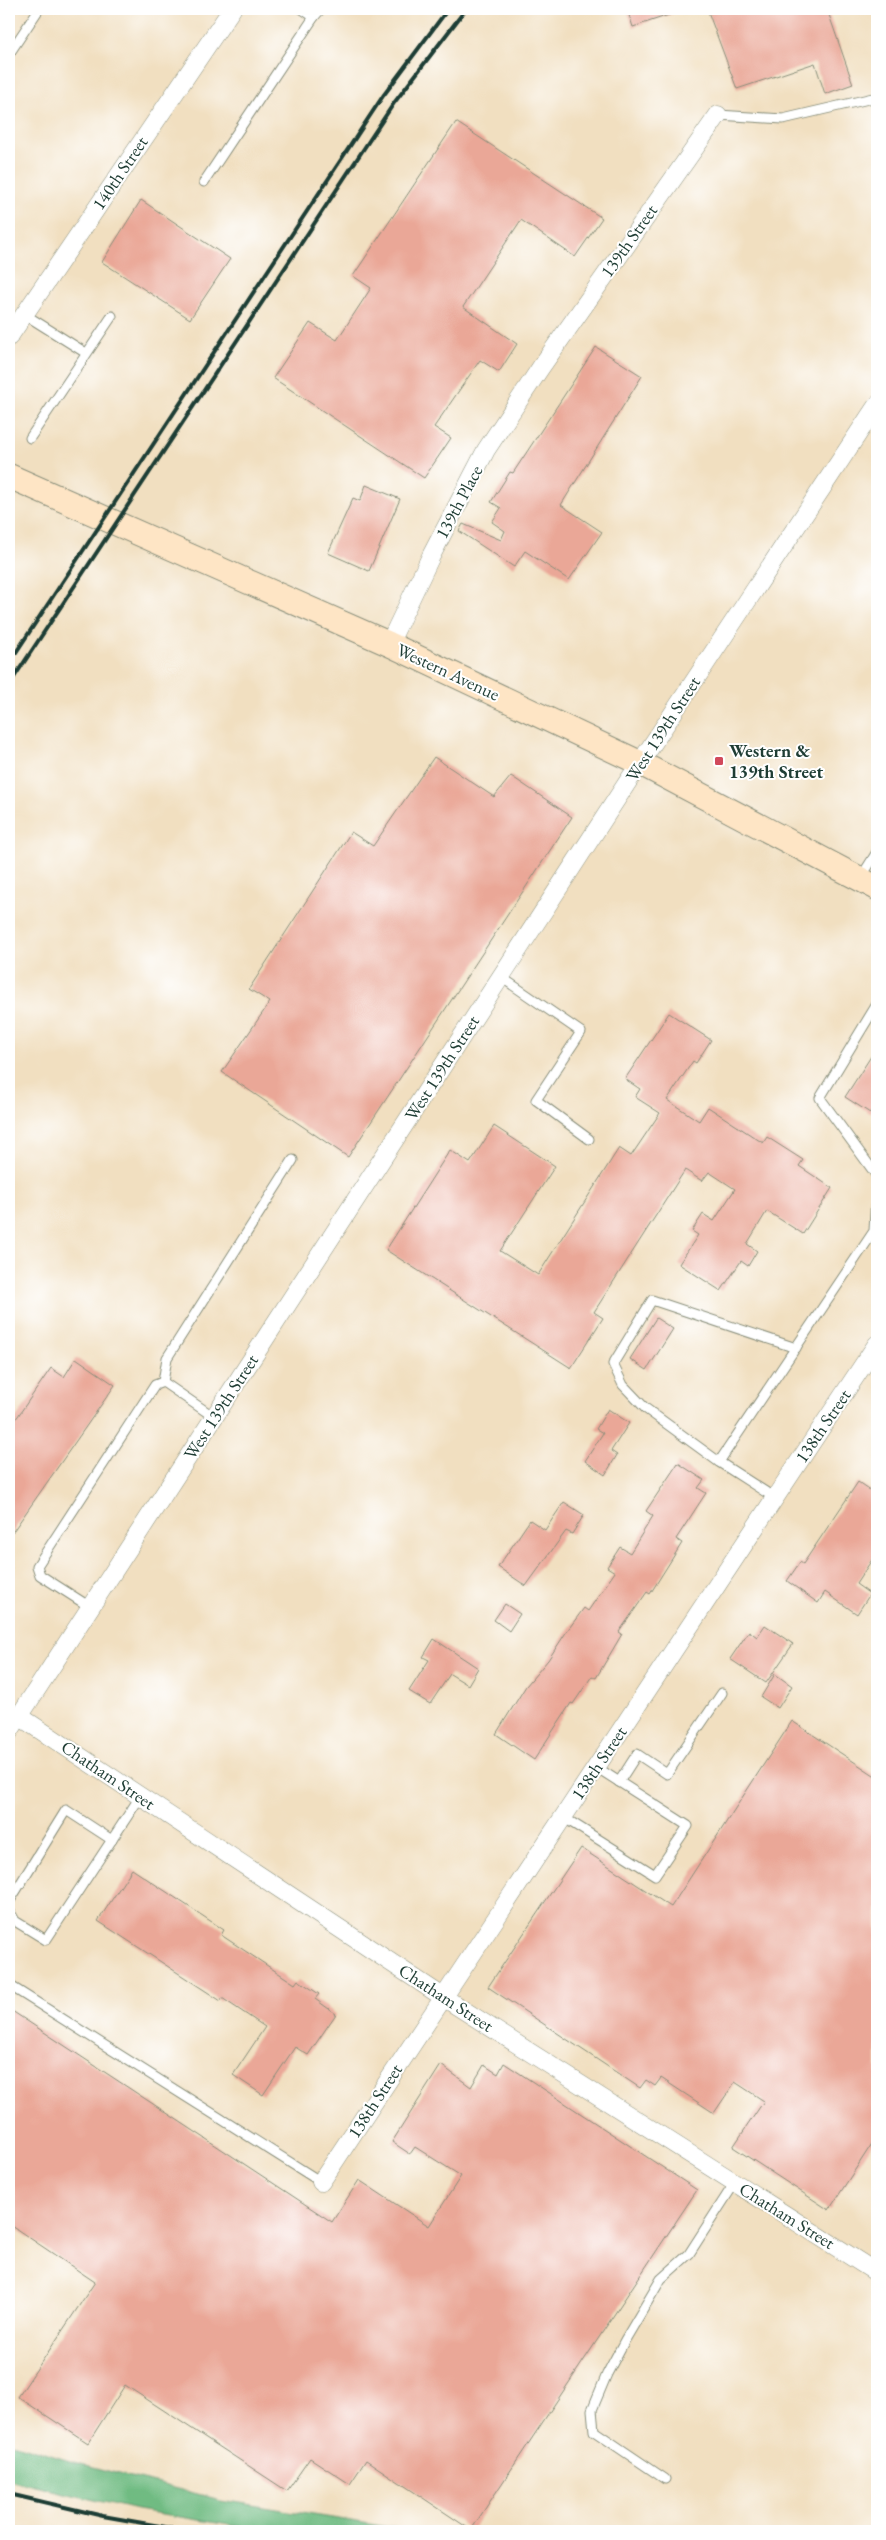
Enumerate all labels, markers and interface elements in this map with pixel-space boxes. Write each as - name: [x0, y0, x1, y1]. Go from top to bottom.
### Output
- street label: 140th Street: [87, 131, 153, 214]
- street label: 139th Street: [595, 199, 662, 282]
- street label: 139th Place: [430, 461, 487, 542]
- street label: Western Avenue: [393, 638, 503, 705]
- street label: West 139th Street: [620, 672, 705, 786]
- place label: Western & 139th Street: [729, 739, 823, 783]
- marker: Western & 139th Street: [713, 755, 725, 767]
- street label: West 139th Street: [399, 1011, 484, 1125]
- street label: West 139th Street: [178, 1350, 263, 1464]
- street label: 138th Street: [790, 1384, 856, 1467]
- street label: 138th Street: [566, 1721, 632, 1804]
- street label: Chatham Street: [57, 1735, 160, 1815]
- street label: Chatham Street: [395, 1958, 498, 2037]
- street label: 138th Street: [342, 2059, 407, 2142]
- street label: Chatham Street: [735, 2177, 840, 2254]

